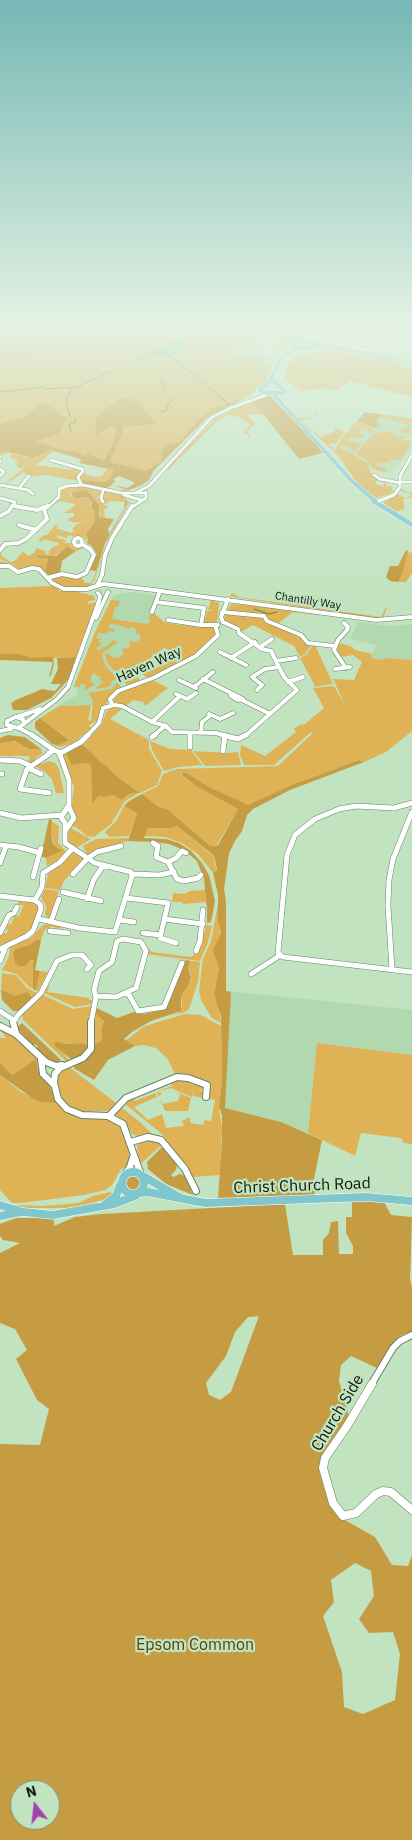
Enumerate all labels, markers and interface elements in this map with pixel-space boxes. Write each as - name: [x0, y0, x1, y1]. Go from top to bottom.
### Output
- street label: Chantilly Way: [274, 589, 342, 613]
- street label: Haven Way: [114, 643, 184, 687]
- street label: Christ Church Road: [233, 1174, 371, 1198]
- street label: Church Side: [308, 1371, 368, 1455]
- park label: Epsom Common: [136, 1635, 254, 1655]
- north arrow: [10, 1780, 60, 1830]
- text: N: [24, 1781, 38, 1802]

